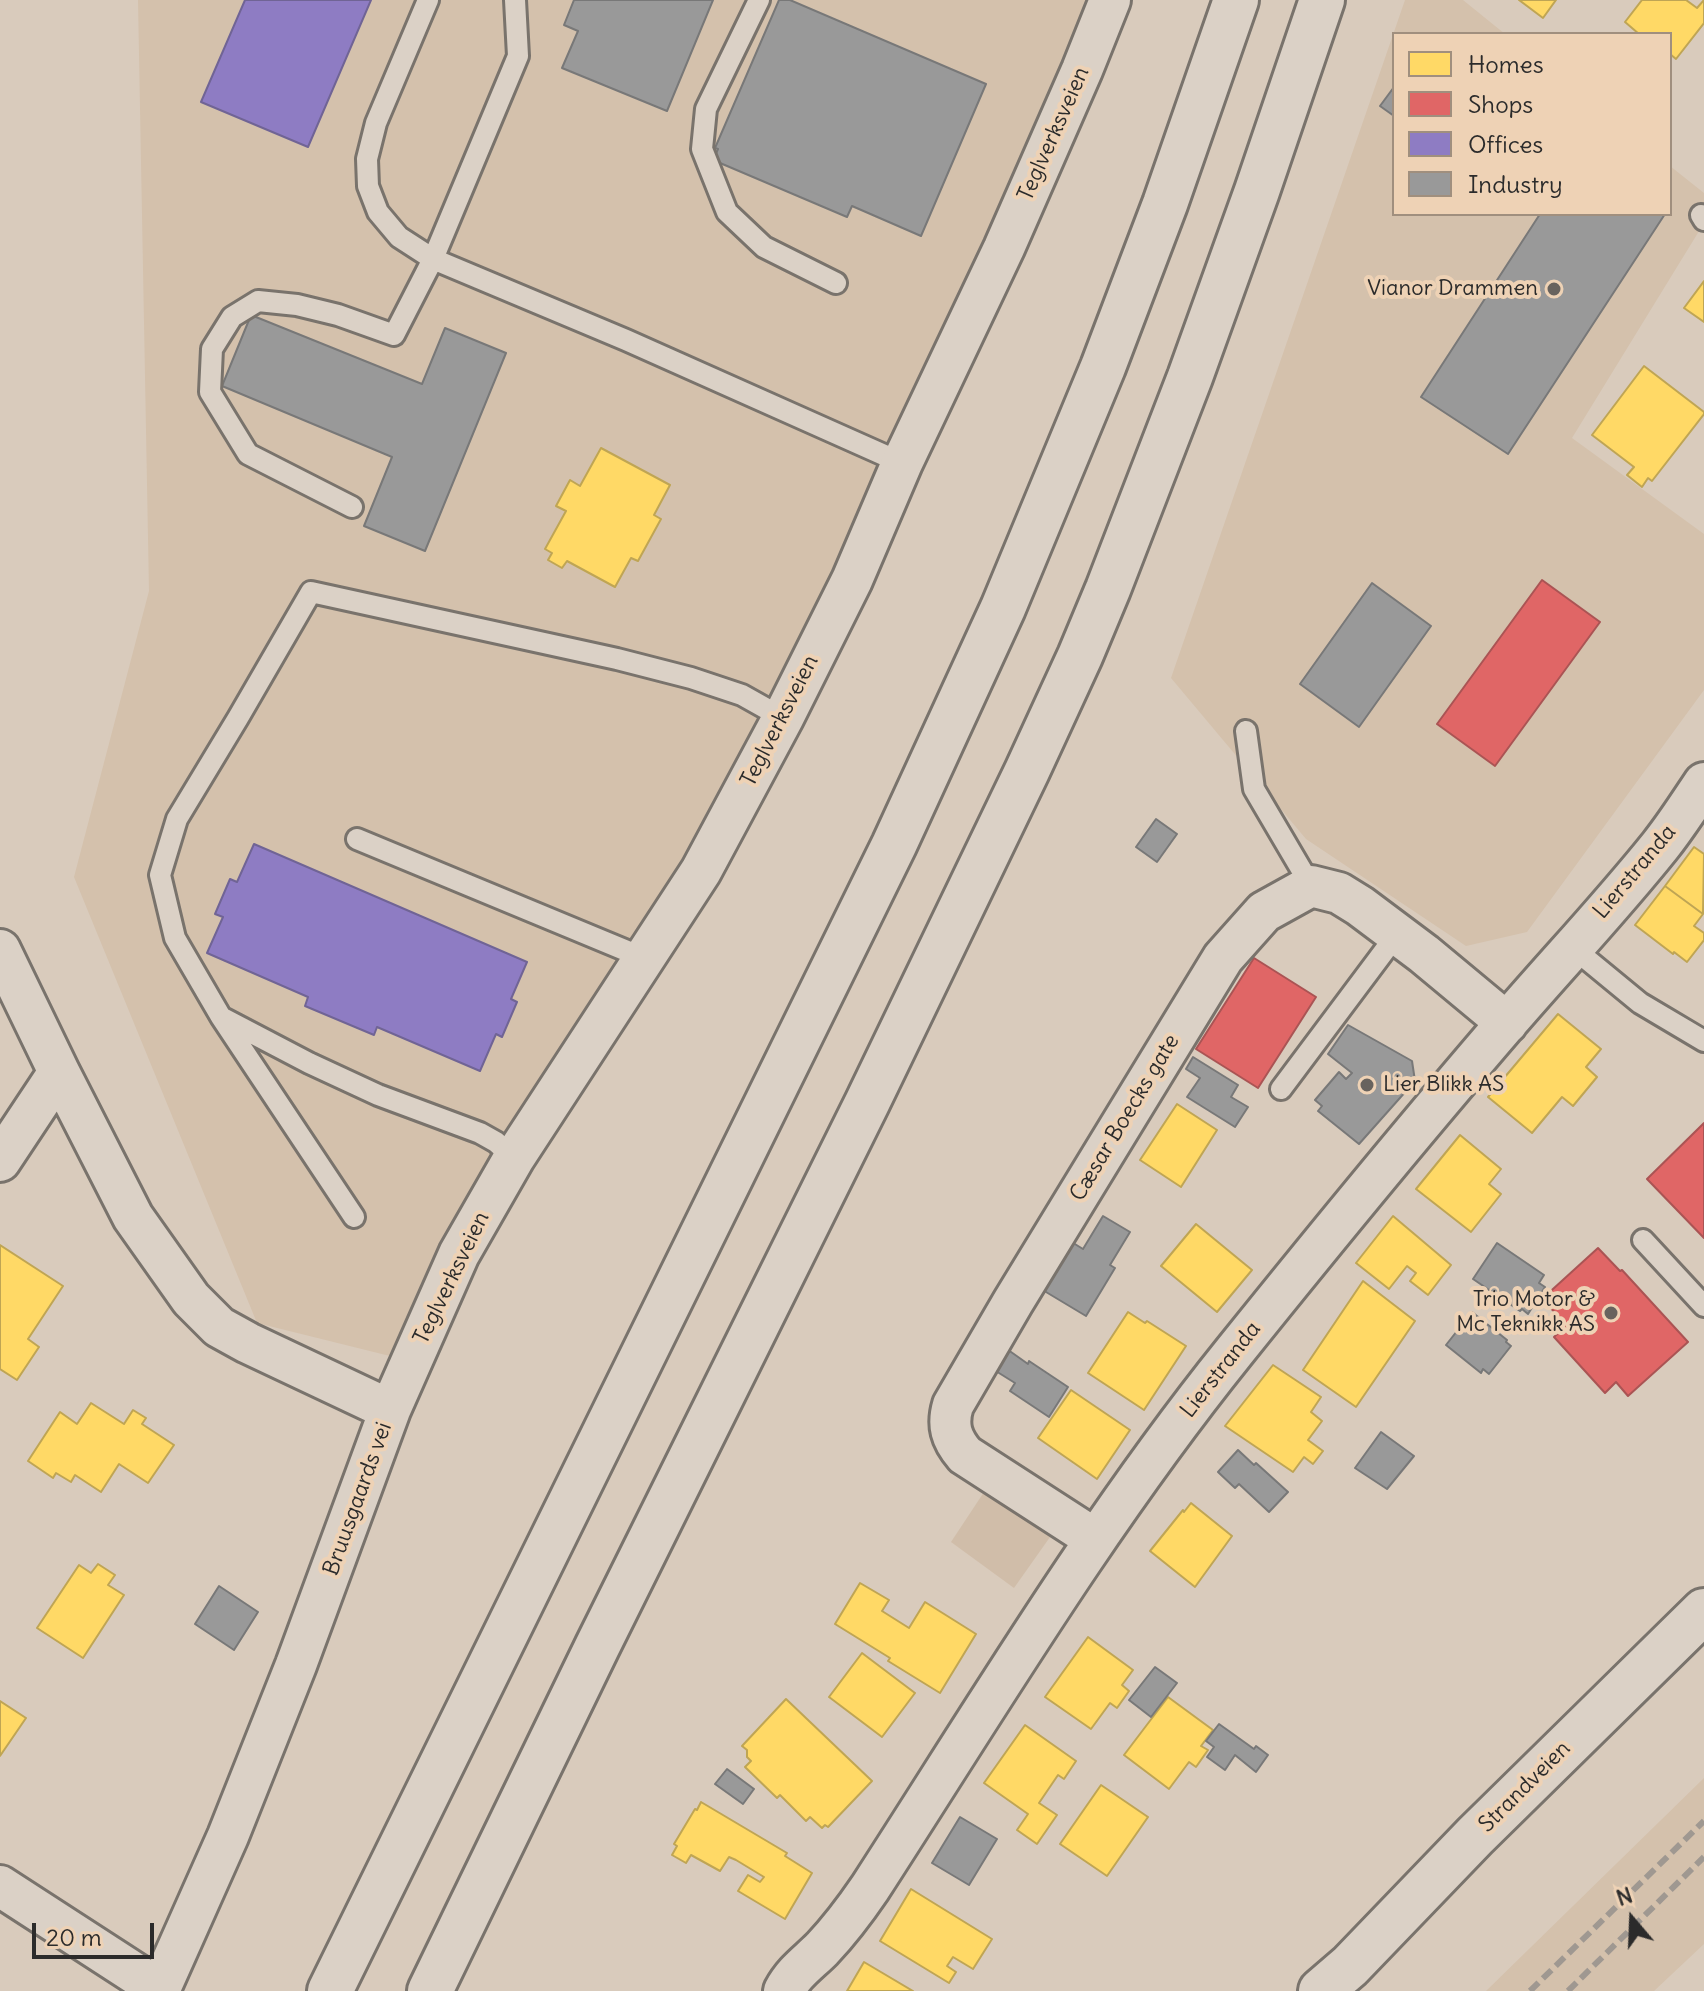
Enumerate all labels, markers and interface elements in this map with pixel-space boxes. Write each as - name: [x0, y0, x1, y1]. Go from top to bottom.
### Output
- legend: [1392, 32, 1672, 216]
- text: Homes: [1468, 49, 1544, 79]
- street label: Teglverksveien: [1013, 63, 1095, 205]
- text: Shops: [1468, 89, 1533, 119]
- text: Offices: [1468, 129, 1543, 159]
- text: Industry: [1468, 169, 1563, 199]
- place label: Vianor Drammen: [1367, 276, 1538, 302]
- marker: Vianor Drammen: [1545, 280, 1563, 298]
- street label: Teglverksveien: [736, 651, 824, 791]
- street label: Lierstranda: [1588, 820, 1682, 924]
- street label: Cæsar Boecks gate: [1065, 1030, 1185, 1206]
- place label: Lier Blikk AS: [1383, 1072, 1504, 1098]
- marker: Lier Blikk AS: [1358, 1076, 1376, 1094]
- street label: Teglverksveien: [409, 1208, 495, 1348]
- place label: Trio Motor & Mc Teknikk AS: [1456, 1287, 1595, 1338]
- marker: Trio Motor & Mc Teknikk AS: [1602, 1304, 1620, 1322]
- street label: Lierstranda: [1175, 1317, 1267, 1423]
- street label: Bruusgaards vei: [318, 1419, 398, 1579]
- street label: Strandveien: [1474, 1736, 1576, 1838]
- north arrow: [1592, 1879, 1672, 1959]
- text: N: [1612, 1881, 1636, 1912]
- scale bar: [36, 1907, 158, 1957]
- text: 20 m: [46, 1922, 102, 1952]

